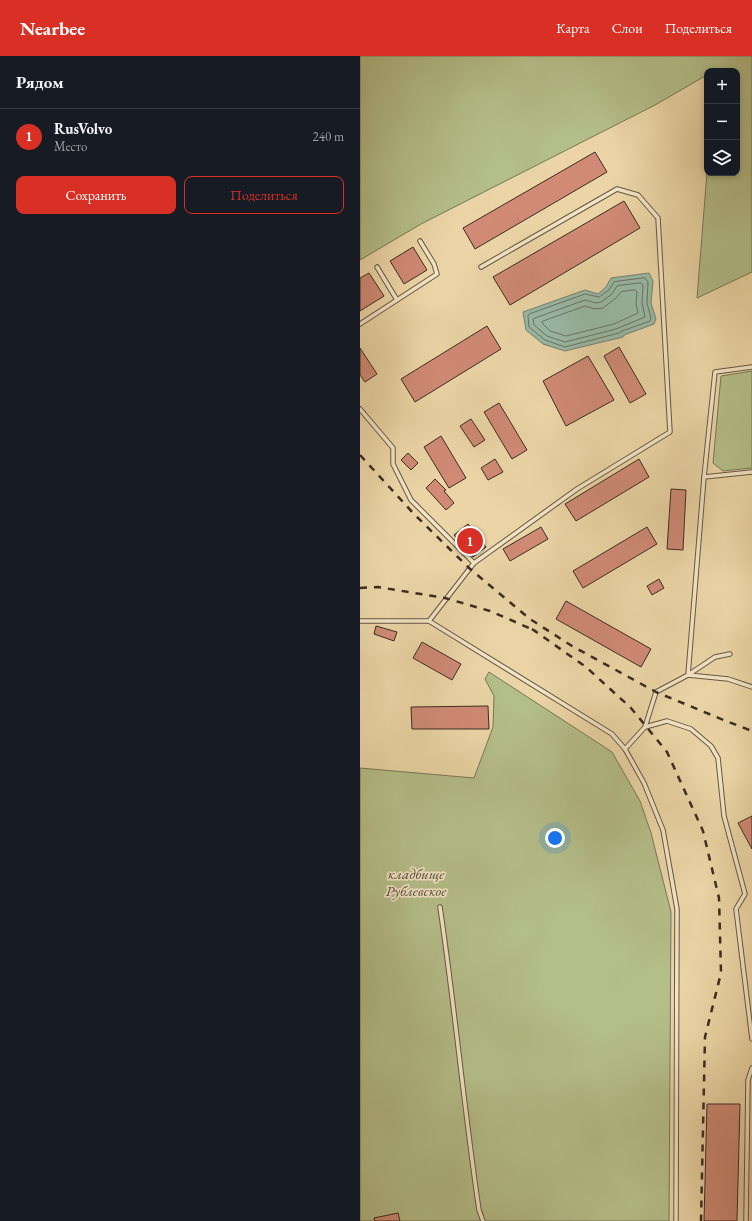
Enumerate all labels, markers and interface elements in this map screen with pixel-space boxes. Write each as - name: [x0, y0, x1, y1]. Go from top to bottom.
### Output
- text: Nearbee: [20, 16, 85, 41]
- text: Карта: [556, 19, 590, 37]
- text: Слои: [612, 19, 643, 37]
- text: Поделиться: [665, 19, 732, 37]
- map controls: [704, 68, 740, 176]
- button: +: [704, 68, 740, 104]
- text: Рядом: [16, 71, 64, 93]
- button: −: [704, 104, 740, 140]
- text: RusVolvo: [54, 119, 112, 138]
- text: 1: [26, 128, 32, 145]
- text: 240 m: [313, 128, 344, 145]
- text: Место: [54, 138, 87, 155]
- button: layers: [704, 140, 740, 176]
- button: Сохранить: [16, 176, 176, 214]
- button: Поделиться: [184, 176, 344, 214]
- pin: 1: [457, 526, 483, 556]
- your location: [545, 828, 565, 848]
- park label: кладбище Рублевское: [386, 864, 447, 900]

